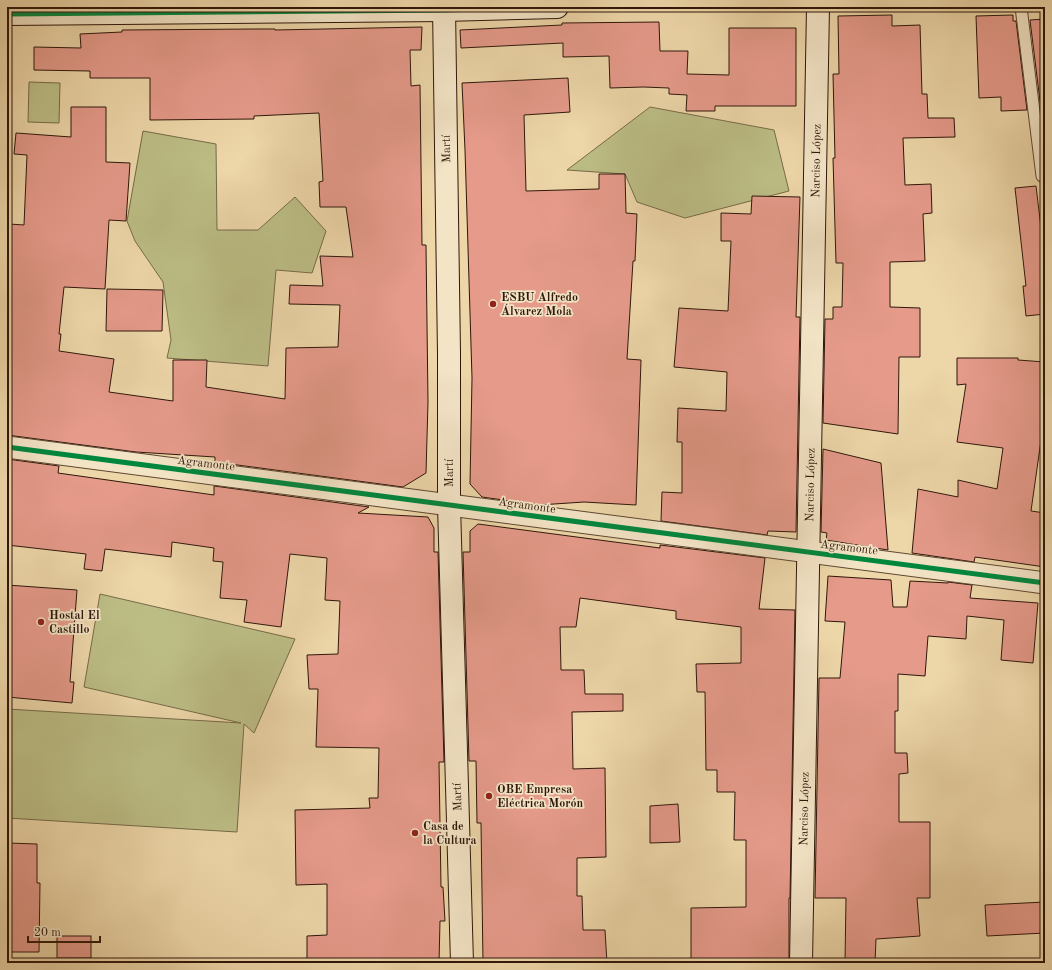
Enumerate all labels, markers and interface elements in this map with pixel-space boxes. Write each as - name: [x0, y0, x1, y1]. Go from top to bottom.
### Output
- street label: Narciso López: [810, 124, 824, 198]
- street label: Martí: [441, 134, 453, 163]
- place label: ESBU Alfredo Álvarez Mola: [501, 292, 578, 318]
- marker: ESBU Alfredo Álvarez Mola: [488, 299, 498, 309]
- street label: Narciso López: [804, 448, 818, 522]
- street label: Agramonte: [176, 454, 236, 474]
- street label: Martí: [444, 458, 456, 487]
- street label: Agramonte: [497, 496, 557, 516]
- street label: Agramonte: [819, 538, 879, 558]
- place label: Hostal El Castillo: [49, 610, 100, 636]
- marker: Hostal El Castillo: [36, 617, 46, 627]
- street label: Narciso López: [798, 772, 812, 846]
- street label: Martí: [451, 782, 464, 811]
- place label: OBE Empresa Eléctrica Morón: [497, 784, 583, 810]
- marker: OBE Empresa Eléctrica Morón: [484, 791, 494, 801]
- place label: Casa de la Cultura: [423, 821, 477, 847]
- marker: Casa de la Cultura: [410, 828, 420, 838]
- scale bar: [28, 918, 100, 944]
- text: 20 m: [34, 927, 61, 939]

